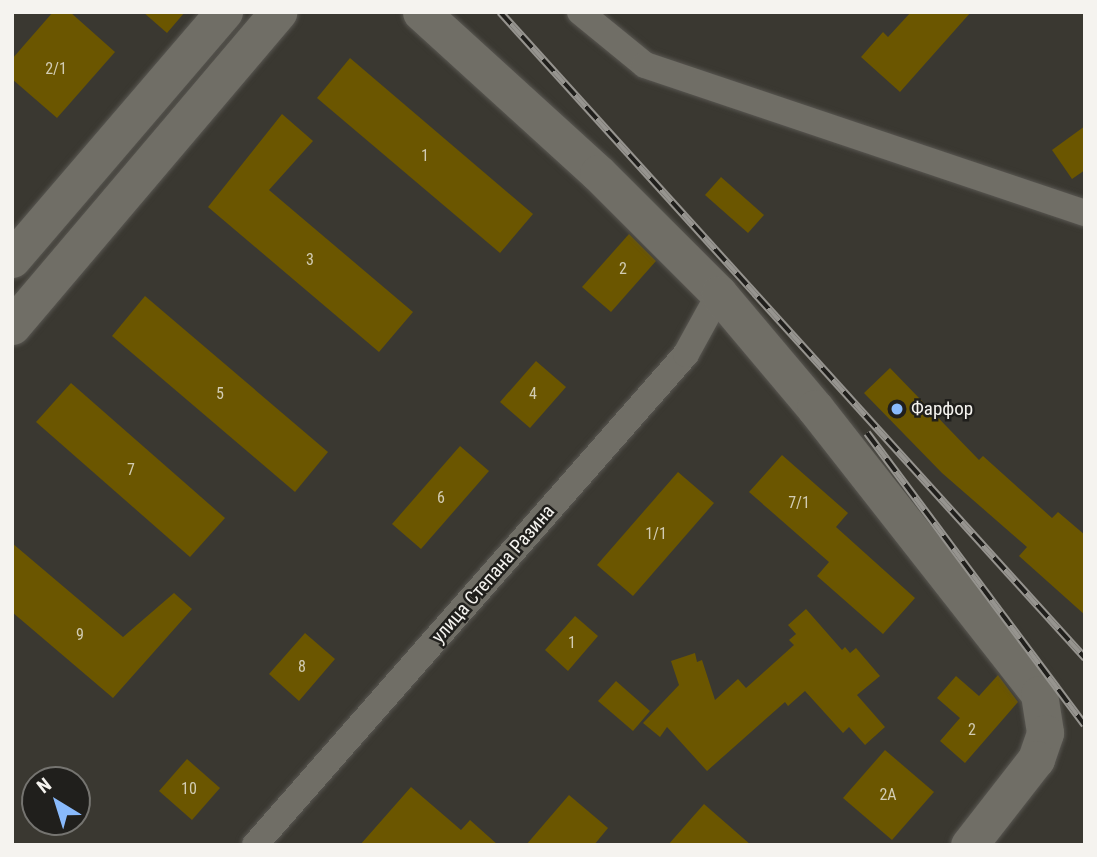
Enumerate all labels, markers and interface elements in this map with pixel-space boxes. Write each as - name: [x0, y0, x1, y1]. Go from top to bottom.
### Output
- house number: 2/1: [45, 59, 67, 79]
- house number: 1: [421, 146, 429, 166]
- house number: 3: [306, 250, 314, 270]
- house number: 2: [619, 259, 627, 279]
- house number: 5: [216, 384, 224, 404]
- house number: 4: [529, 384, 537, 404]
- place label: Фарфор: [911, 398, 973, 420]
- marker: Фарфор: [889, 401, 905, 417]
- house number: 7: [127, 460, 135, 480]
- house number: 6: [437, 488, 445, 508]
- house number: 7/1: [788, 493, 810, 513]
- street label: улица Степана Разина: [427, 500, 559, 648]
- house number: 1/1: [645, 524, 667, 544]
- house number: 9: [76, 625, 84, 645]
- house number: 1: [568, 633, 576, 653]
- house number: 8: [298, 657, 306, 677]
- house number: 2: [968, 720, 976, 740]
- north arrow: [21, 766, 91, 836]
- text: N: [32, 773, 56, 798]
- house number: 10: [181, 779, 197, 799]
- house number: 2А: [879, 785, 897, 805]

